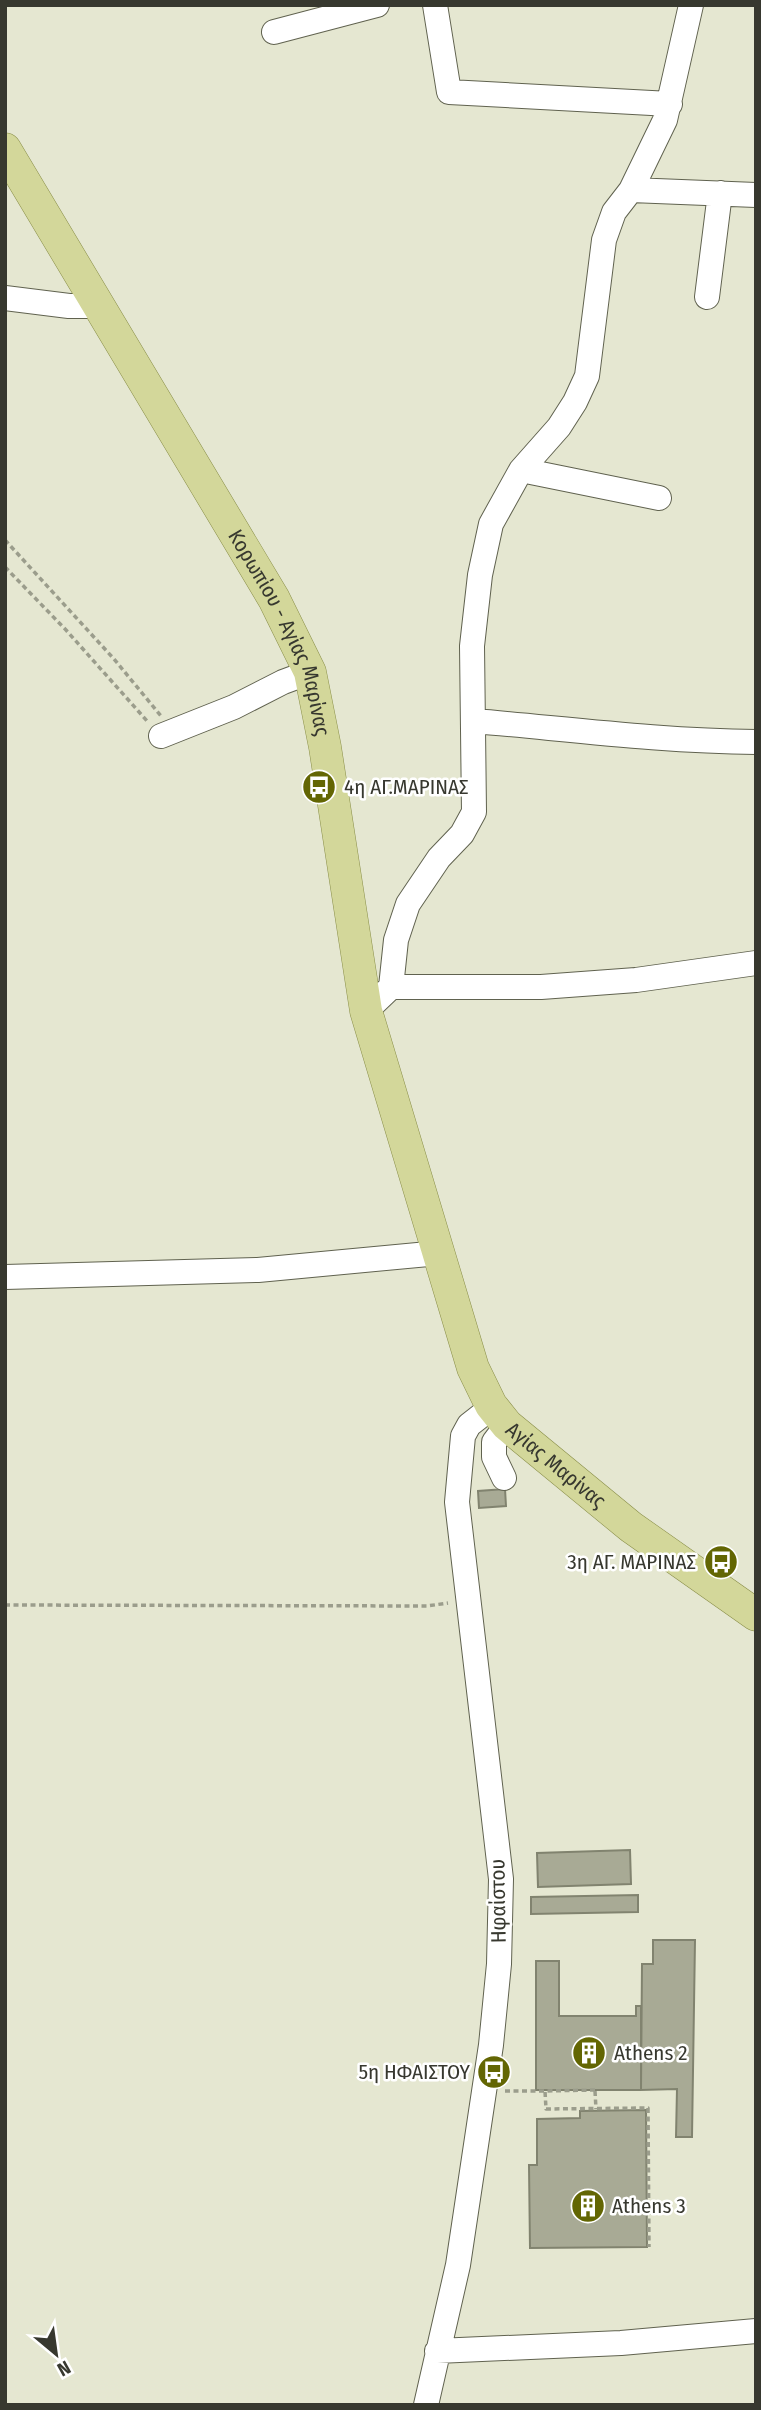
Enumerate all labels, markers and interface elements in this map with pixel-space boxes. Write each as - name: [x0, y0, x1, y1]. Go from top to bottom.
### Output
- street label: Κορωπίου - Αγίας Μαρίνας: [222, 525, 336, 738]
- bus stop icon: 4η ΑΓ.ΜΑΡΙΝΑΣ: [300, 768, 338, 806]
- place label: 4η ΑΓ.ΜΑΡΙΝΑΣ: [344, 774, 469, 800]
- street label: Αγίας Μαρίνας: [501, 1416, 611, 1514]
- bus stop icon: 3η ΑΓ. ΜΑΡΙΝΑΣ: [702, 1543, 740, 1581]
- place label: 3η ΑΓ. ΜΑΡΙΝΑΣ: [567, 1549, 696, 1575]
- street label: Ηφαίστου: [484, 1859, 512, 1943]
- building icon: Athens 2: [570, 2034, 608, 2072]
- place label: Athens 2: [614, 2040, 688, 2066]
- bus stop icon: 5η ΗΦΑΙΣΤΟΥ: [475, 2053, 513, 2091]
- place label: 5η ΗΦΑΙΣΤΟΥ: [358, 2059, 471, 2085]
- building icon: Athens 3: [569, 2187, 607, 2225]
- place label: Athens 3: [612, 2193, 686, 2219]
- north arrow: [21, 2319, 91, 2389]
- text: N: [53, 2356, 75, 2381]

